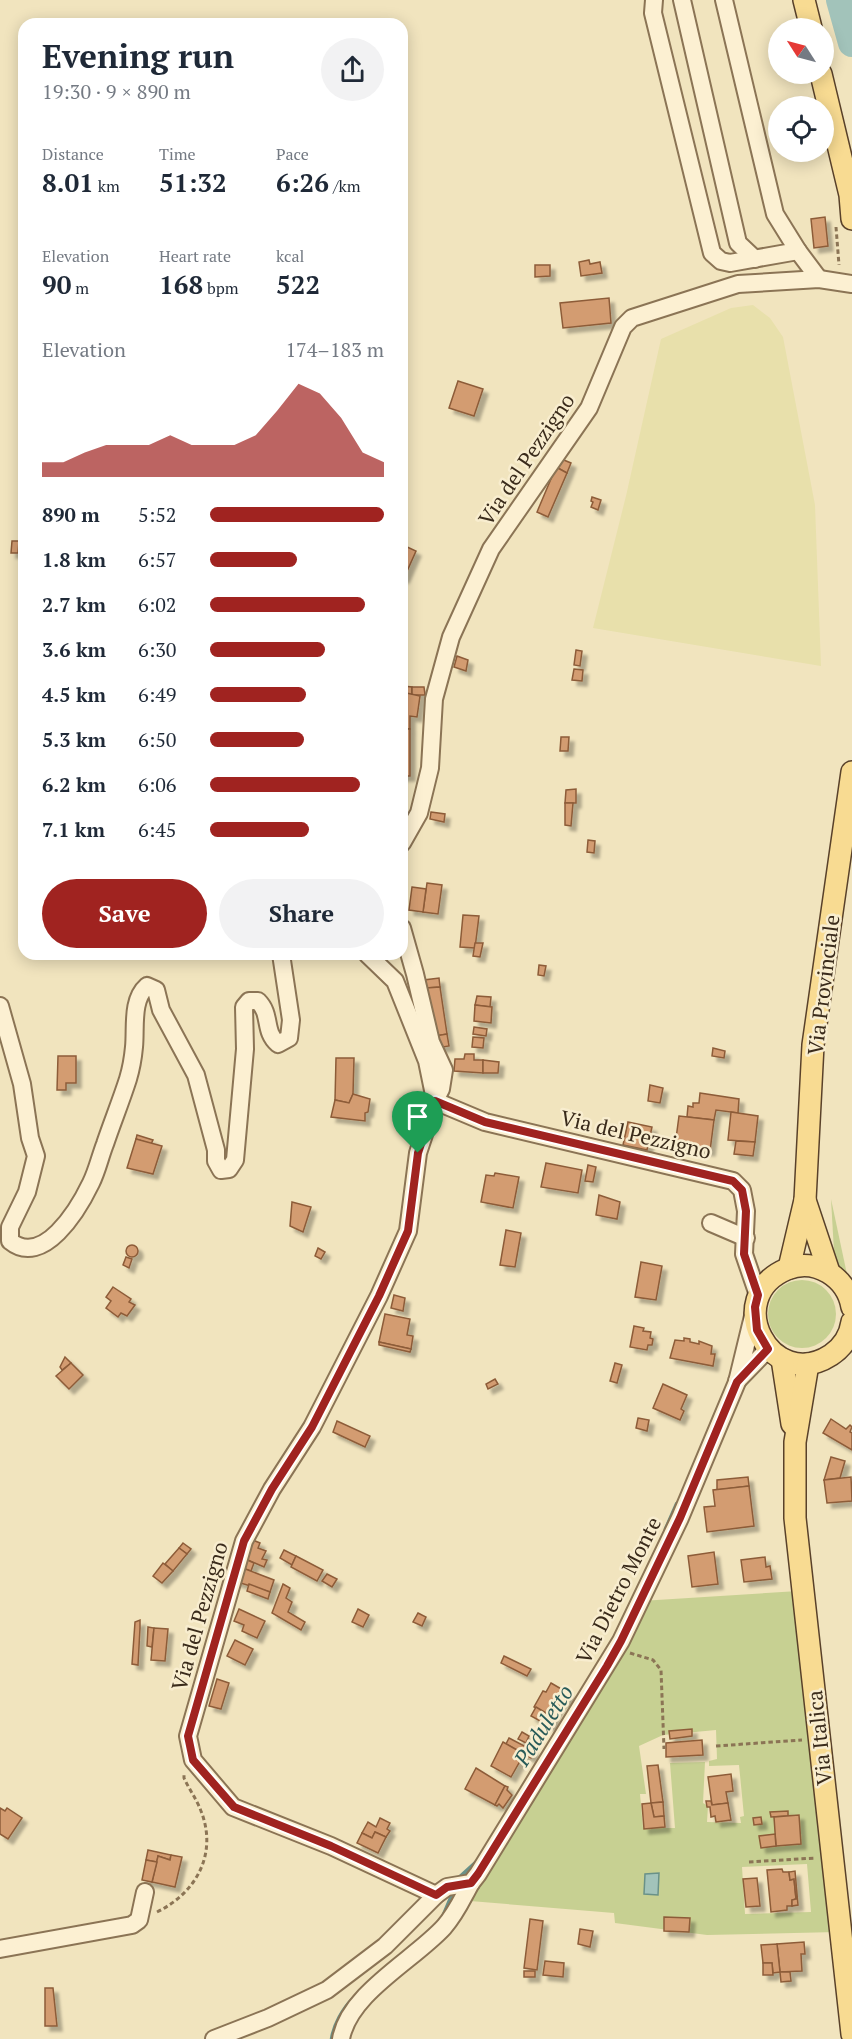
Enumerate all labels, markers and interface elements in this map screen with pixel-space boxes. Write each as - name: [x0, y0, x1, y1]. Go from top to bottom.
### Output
- north arrow: [768, 18, 834, 84]
- map controls: [768, 18, 834, 162]
- text: Evening run: [42, 34, 234, 77]
- button: share: [321, 38, 384, 101]
- text: 19:30 · 9 × 890 m: [42, 78, 191, 105]
- button: locate: [768, 96, 834, 162]
- text: Distance: [42, 143, 104, 165]
- text: Time: [159, 143, 196, 165]
- text: Pace: [276, 143, 309, 165]
- text: 8.01: [42, 165, 94, 199]
- text: 51:32: [159, 165, 227, 199]
- text: 6:26: [276, 165, 329, 199]
- text: km: [94, 175, 120, 197]
- text: /km: [329, 175, 360, 197]
- text: Elevation: [42, 245, 109, 267]
- text: Heart rate: [159, 245, 231, 267]
- text: kcal: [276, 245, 304, 267]
- text: 90: [42, 267, 71, 301]
- text: 168: [159, 267, 203, 301]
- text: 522: [276, 267, 320, 301]
- text: m: [71, 277, 89, 299]
- text: bpm: [203, 277, 239, 299]
- text: Elevation: [42, 336, 126, 363]
- text: 174–183 m: [285, 336, 384, 363]
- street label: Via del Pezzigno: [471, 387, 581, 531]
- text: 890 m: [42, 501, 100, 528]
- text: 5:52: [138, 501, 177, 528]
- text: 1.8 km: [42, 546, 106, 573]
- text: 6:57: [138, 546, 177, 573]
- text: 2.7 km: [42, 591, 106, 618]
- text: 6:02: [138, 591, 177, 618]
- text: 3.6 km: [42, 636, 106, 663]
- text: 6:30: [138, 636, 177, 663]
- text: 4.5 km: [42, 681, 106, 708]
- text: 6:49: [138, 681, 177, 708]
- text: 5.3 km: [42, 726, 106, 753]
- text: 6:50: [138, 726, 177, 753]
- text: 6.2 km: [42, 771, 106, 798]
- text: 6:06: [138, 771, 177, 798]
- text: 7.1 km: [42, 816, 105, 843]
- text: 6:45: [138, 816, 177, 843]
- button: Save: [42, 879, 207, 948]
- button: Share: [219, 879, 384, 948]
- street label: Via Provinciale: [800, 913, 846, 1057]
- pin: [392, 1091, 443, 1153]
- icon: arrive: [401, 1100, 434, 1133]
- street label: Via del Pezzigno: [558, 1103, 714, 1165]
- street label: Via Dietro Monte: [569, 1512, 667, 1668]
- street label: Via del Pezzigno: [164, 1538, 234, 1694]
- water label: Paduletto: [506, 1679, 579, 1772]
- street label: Via Italica: [800, 1689, 838, 1787]

